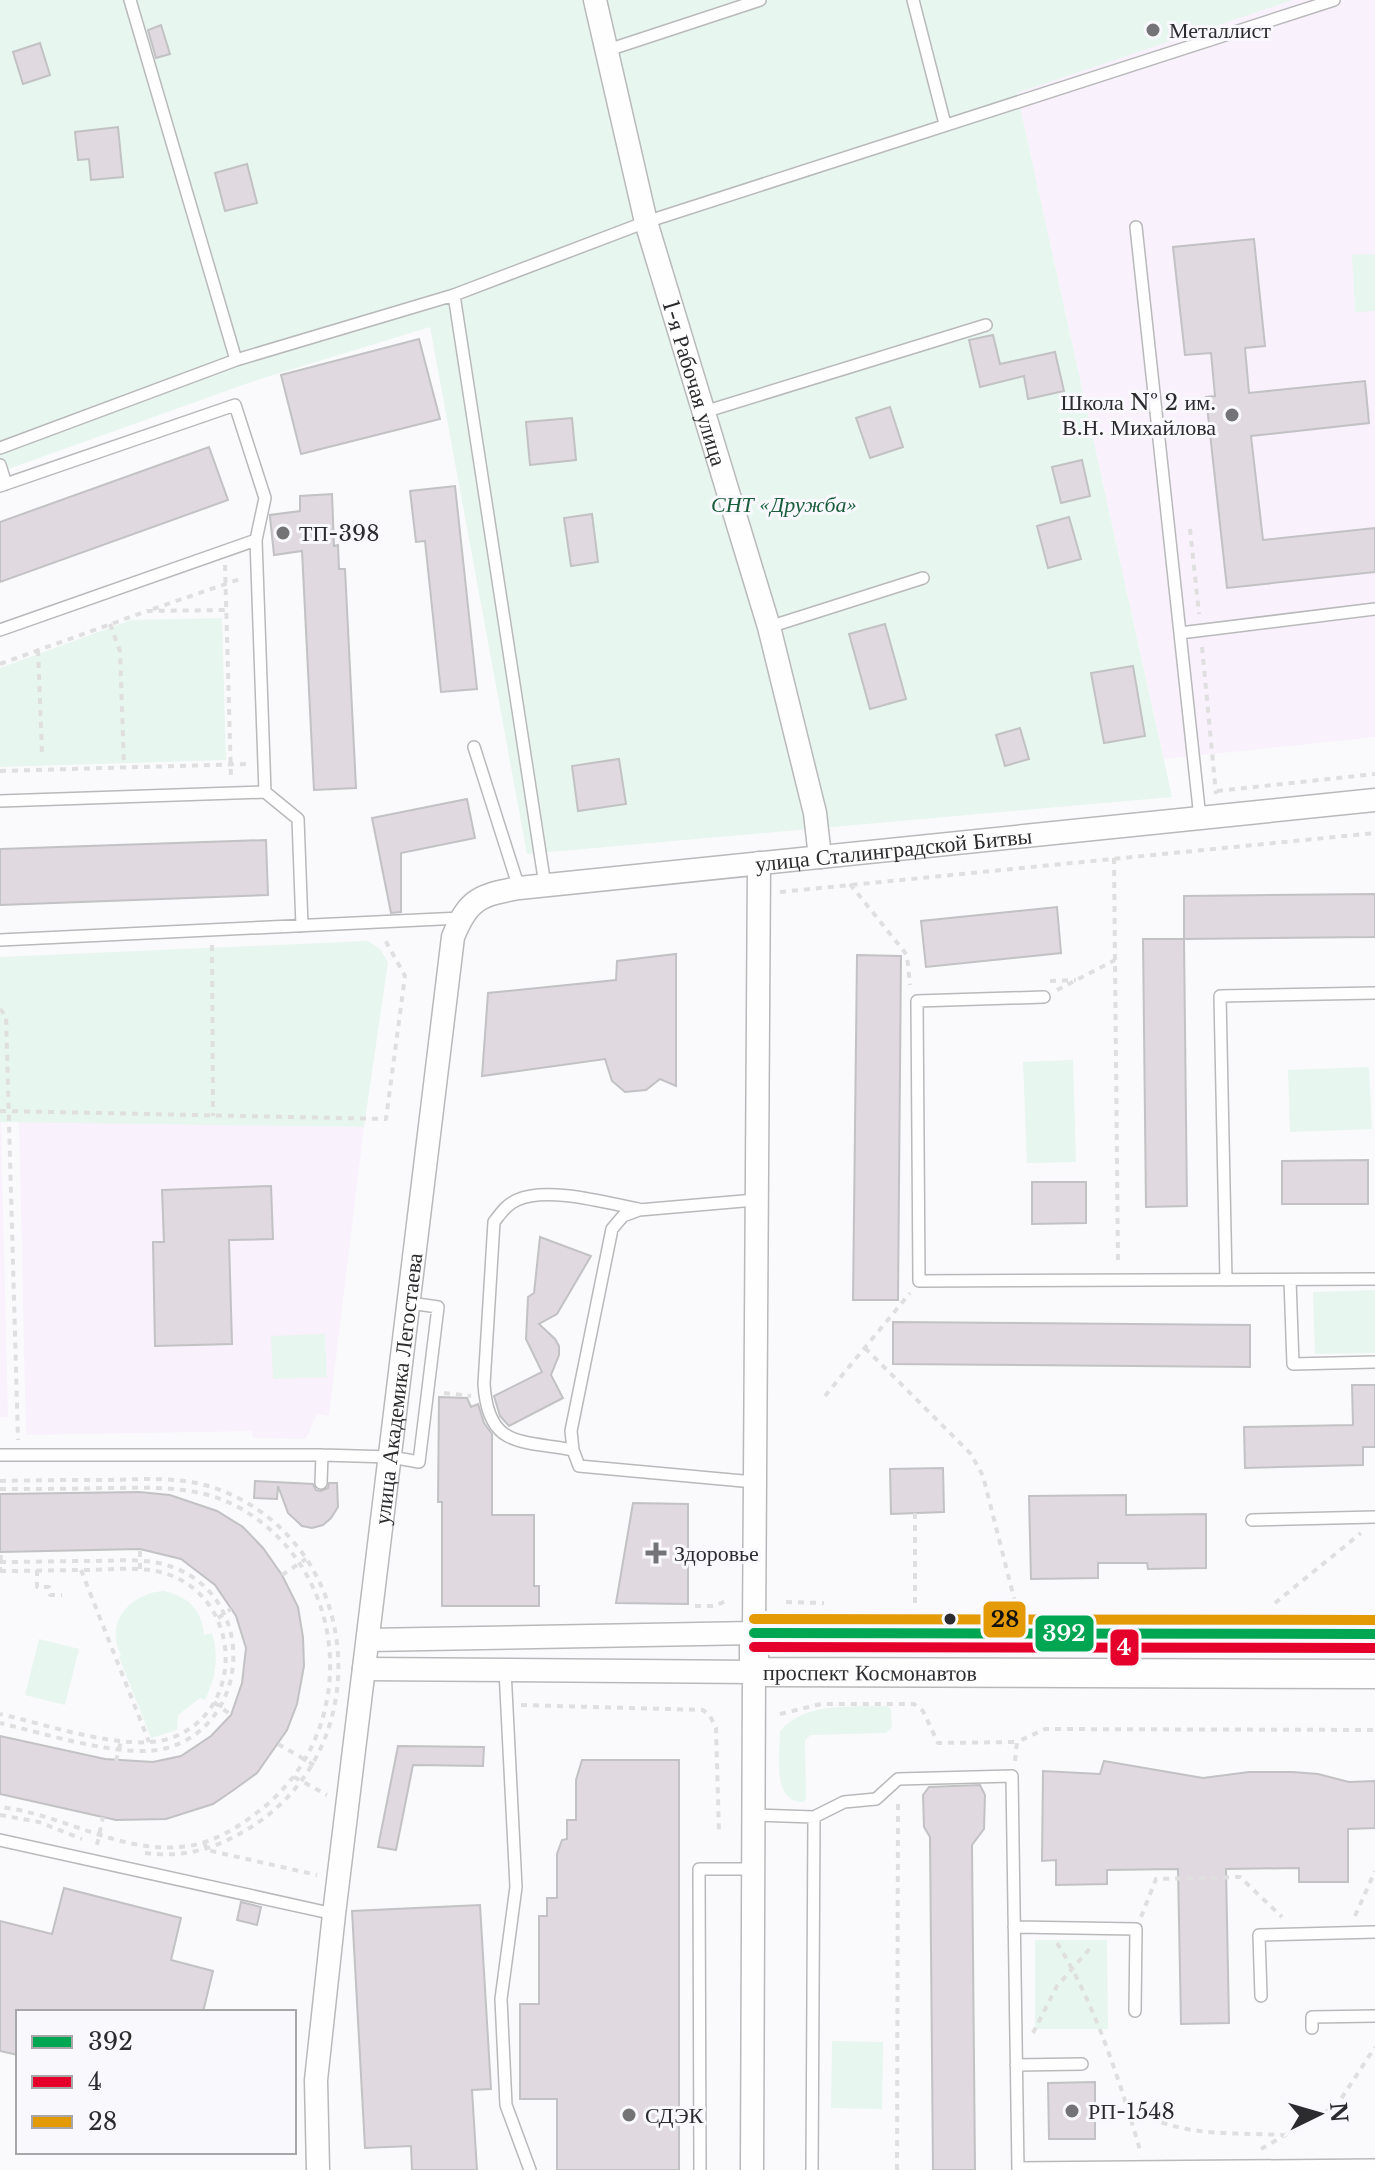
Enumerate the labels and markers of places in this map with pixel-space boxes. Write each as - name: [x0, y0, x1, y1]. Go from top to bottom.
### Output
- place label: Металлист: [1169, 17, 1271, 44]
- marker: Металлист: [1144, 21, 1162, 39]
- place label: Школа № 2 им. В.Н. Михайлова: [1060, 389, 1216, 441]
- marker: Школа № 2 им. В.Н. Михайлова: [1223, 406, 1241, 424]
- place label: ТП-398: [299, 520, 380, 547]
- marker: ТП-398: [274, 524, 292, 542]
- place label: Здоровье: [674, 1540, 759, 1567]
- marker: Здоровье: [645, 1542, 667, 1564]
- unlabelled marker: [942, 1611, 958, 1627]
- place label: РП-1548: [1088, 2098, 1175, 2125]
- place label: СДЭК: [645, 2102, 704, 2129]
- marker: РП-1548: [1063, 2102, 1081, 2120]
- marker: СДЭК: [620, 2106, 638, 2124]

